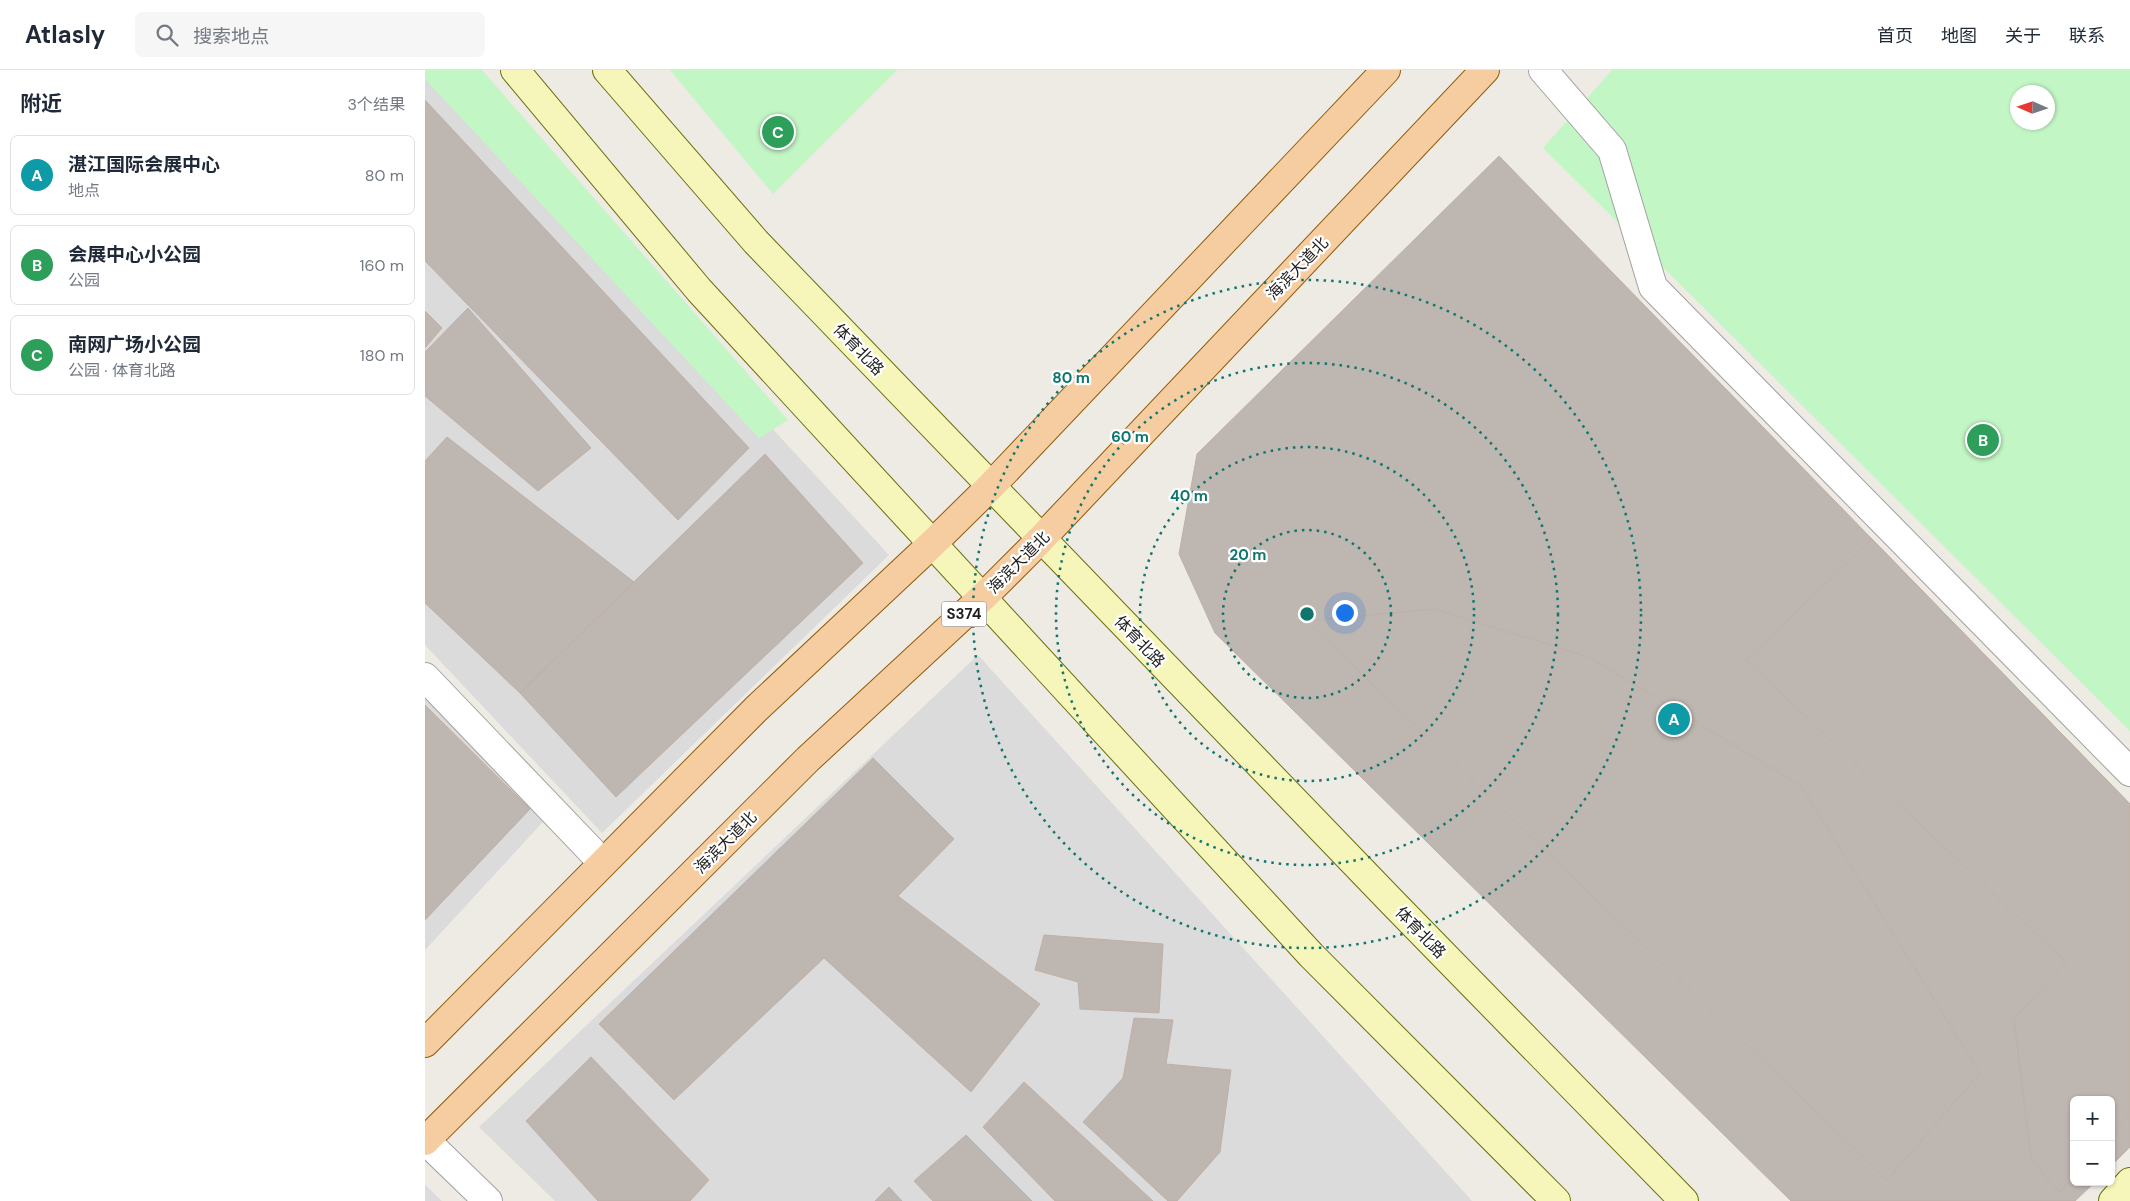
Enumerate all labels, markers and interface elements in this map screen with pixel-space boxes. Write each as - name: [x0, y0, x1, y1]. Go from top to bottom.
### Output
- search box: [135, 12, 485, 57]
- text: Atlasly: [25, 19, 105, 50]
- icon: search: [153, 21, 181, 49]
- text: 搜索地点: [193, 24, 269, 49]
- text: 首页: [1877, 24, 1913, 48]
- text: 地图: [1941, 24, 1977, 48]
- text: 关于: [2005, 24, 2041, 48]
- text: 联系: [2069, 24, 2105, 48]
- north arrow: [2010, 85, 2055, 130]
- text: 附近: [20, 90, 62, 118]
- text: 3个结果: [348, 94, 405, 115]
- pin: C: [762, 113, 794, 151]
- text: 湛江国际会展中心: [68, 152, 220, 177]
- text: A: [31, 165, 43, 186]
- text: 80 m: [365, 165, 404, 186]
- text: 地点: [68, 180, 100, 201]
- street label: 海滨大道北: [1262, 232, 1333, 304]
- text: 会展中心小公园: [68, 242, 201, 267]
- text: B: [32, 255, 42, 276]
- text: 160 m: [360, 255, 404, 276]
- text: 公园: [68, 270, 100, 291]
- street label: 体育北路: [829, 319, 888, 380]
- text: 南网广场小公园: [68, 332, 201, 357]
- text: C: [31, 345, 43, 366]
- text: 180 m: [360, 345, 404, 366]
- text: 公园 · 体育北路: [68, 360, 176, 381]
- text: 80 m: [1052, 368, 1090, 388]
- pin: B: [1967, 421, 1999, 459]
- text: 60 m: [1111, 427, 1149, 447]
- text: 40 m: [1170, 486, 1208, 506]
- street label: 海滨大道北: [983, 527, 1054, 598]
- text: 20 m: [1230, 545, 1266, 565]
- your location: [1332, 600, 1358, 626]
- road number: S374: [941, 602, 987, 626]
- centre of rings: [1298, 605, 1316, 623]
- street label: 体育北路: [1110, 611, 1169, 672]
- pin: A: [1658, 700, 1690, 738]
- street label: 海滨大道北: [690, 807, 761, 878]
- street label: 体育北路: [1391, 902, 1450, 963]
- map controls: [2070, 1096, 2115, 1186]
- button: +: [2070, 1096, 2115, 1141]
- button: −: [2070, 1141, 2115, 1186]

